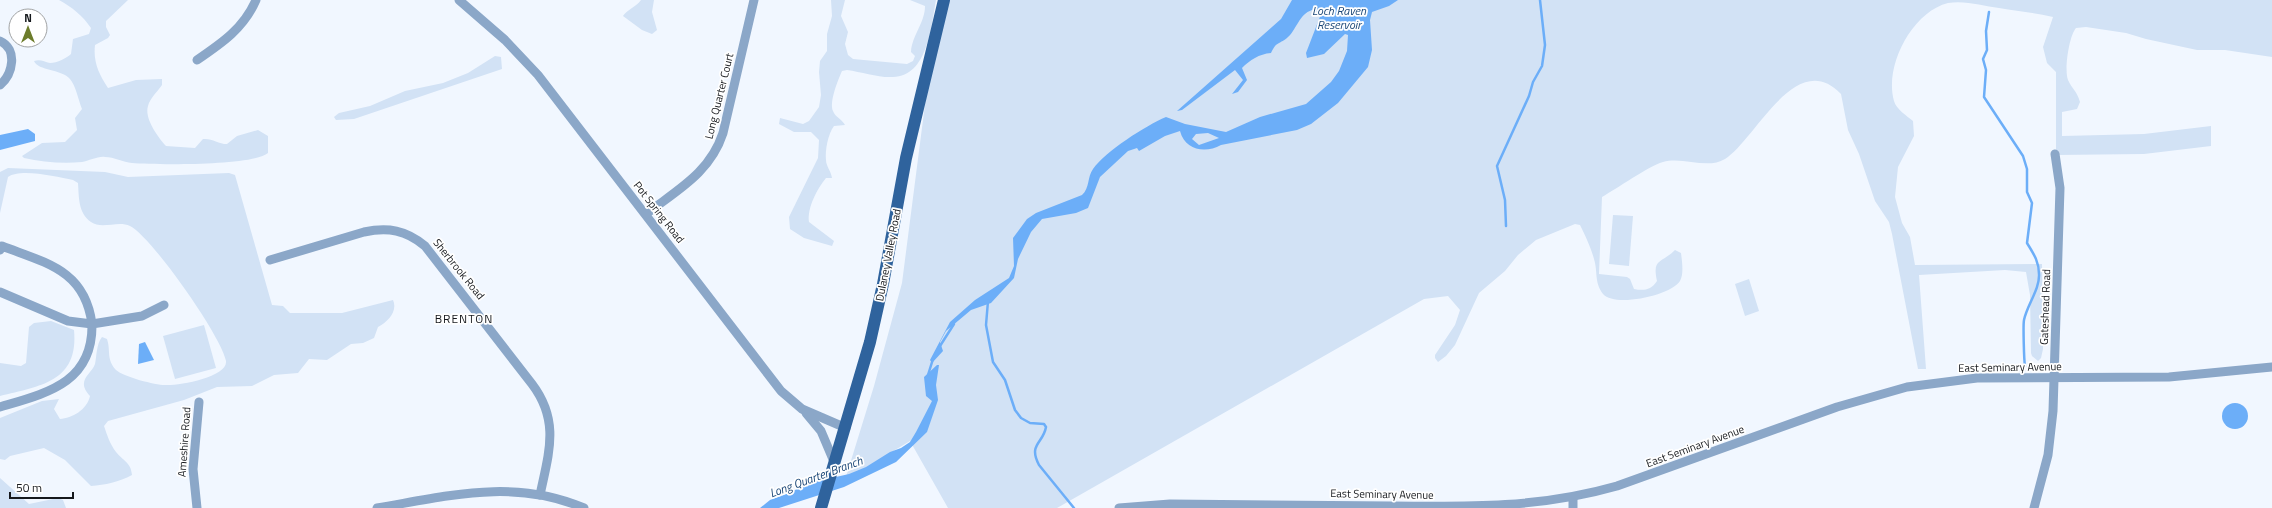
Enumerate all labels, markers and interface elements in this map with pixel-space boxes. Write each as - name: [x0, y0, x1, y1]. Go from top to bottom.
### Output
- water label: Loch Raven Reservoir: [1312, 1, 1367, 34]
- north arrow: [8, 8, 48, 48]
- text: N: [24, 10, 32, 26]
- street label: Long Quarter Court: [701, 51, 737, 141]
- street label: Pot Spring Road: [630, 178, 688, 246]
- street label: Dulaney Valley Road: [871, 207, 905, 303]
- street label: Sherbrook Road: [430, 235, 489, 303]
- street label: Gateshead Road: [2036, 269, 2054, 345]
- district label: BRENTON: [435, 309, 493, 328]
- street label: East Seminary Avenue: [1958, 358, 2062, 376]
- street label: Ameshire Road: [174, 406, 194, 478]
- street label: East Seminary Avenue: [1644, 421, 1747, 471]
- water label: Long Quarter Branch: [767, 451, 866, 502]
- scale bar: [10, 474, 73, 500]
- text: 50 m: [16, 478, 42, 497]
- street label: East Seminary Avenue: [1330, 485, 1434, 503]

